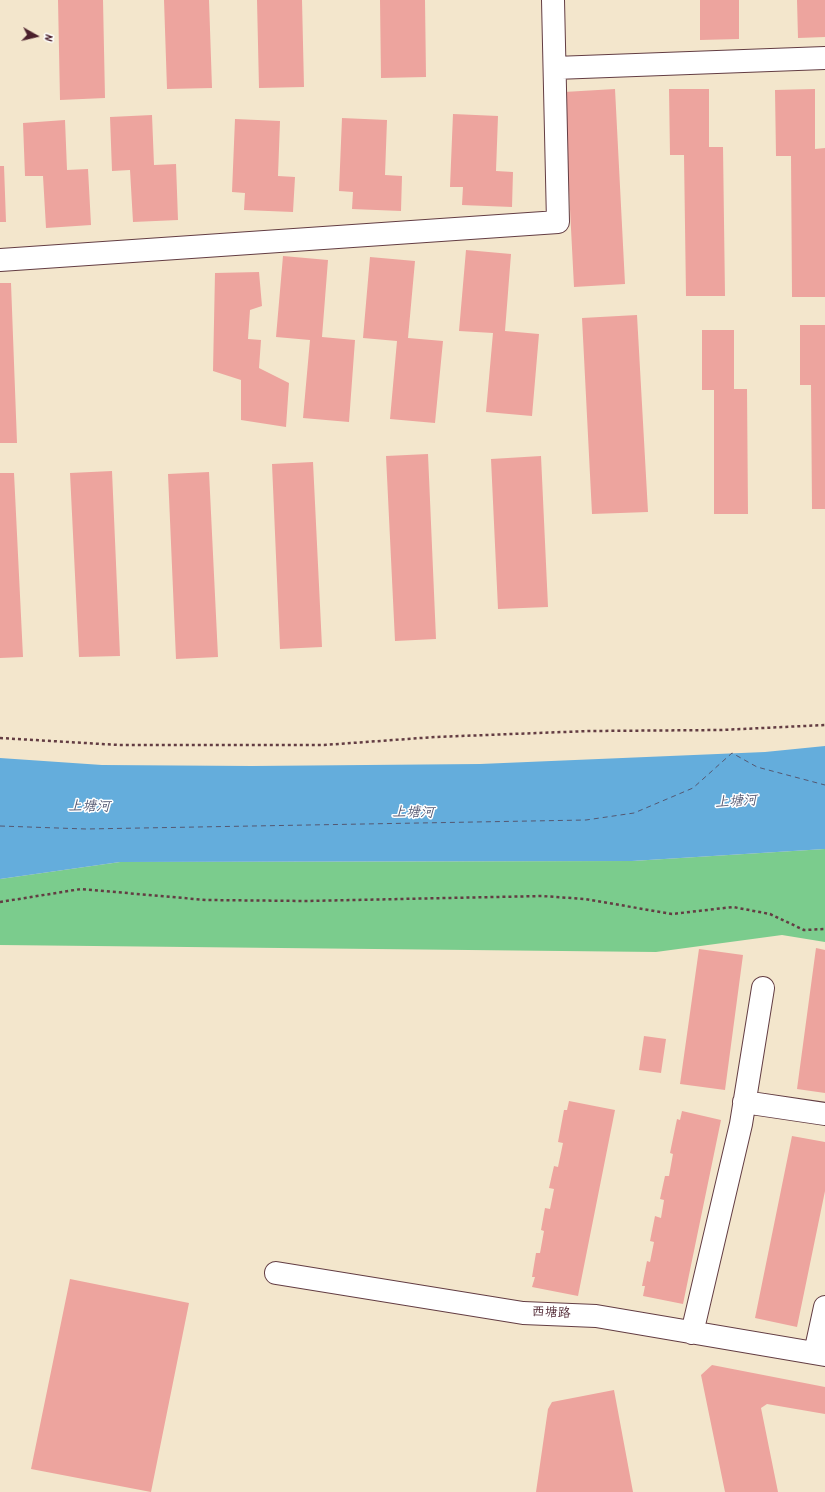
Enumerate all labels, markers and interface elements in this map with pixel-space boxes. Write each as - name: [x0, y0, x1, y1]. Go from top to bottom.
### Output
- north arrow: [16, 16, 56, 56]
- text: N: [38, 33, 57, 42]
- water label: 上塘河: [715, 794, 757, 812]
- water label: 上塘河: [68, 799, 110, 817]
- water label: 上塘河: [392, 805, 434, 823]
- street label: 西塘路: [531, 1305, 571, 1323]

